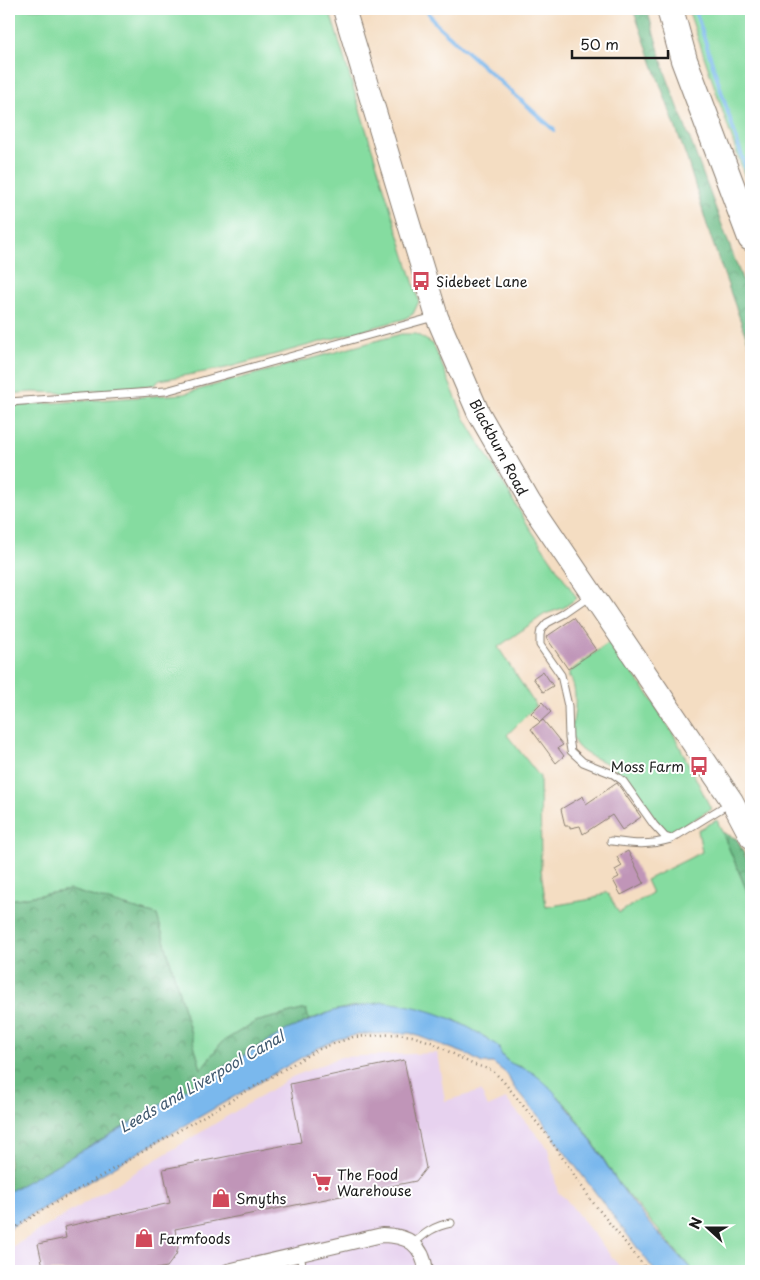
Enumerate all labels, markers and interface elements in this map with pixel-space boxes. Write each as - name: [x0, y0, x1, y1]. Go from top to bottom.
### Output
- scale bar: [572, 28, 669, 60]
- text: 50 m: [580, 32, 619, 55]
- bus stop icon: Sidebeet Lane: [410, 270, 432, 292]
- place label: Sidebeet Lane: [436, 271, 528, 292]
- street label: Blackburn Road: [465, 395, 533, 499]
- bus stop icon: Moss Farm: [688, 755, 710, 777]
- place label: Moss Farm: [611, 756, 684, 777]
- water label: Leeds and Liverpool Canal: [114, 1023, 290, 1138]
- place label: The Food Warehouse: [337, 1164, 412, 1201]
- supermarket icon: The Food Warehouse: [311, 1171, 333, 1193]
- shop icon: Smyths: [210, 1187, 232, 1209]
- place label: Smyths: [236, 1188, 286, 1209]
- north arrow: [682, 1202, 732, 1252]
- text: N: [684, 1214, 707, 1232]
- shop icon: Farmfoods: [133, 1227, 155, 1249]
- place label: Farmfoods: [159, 1228, 230, 1249]

